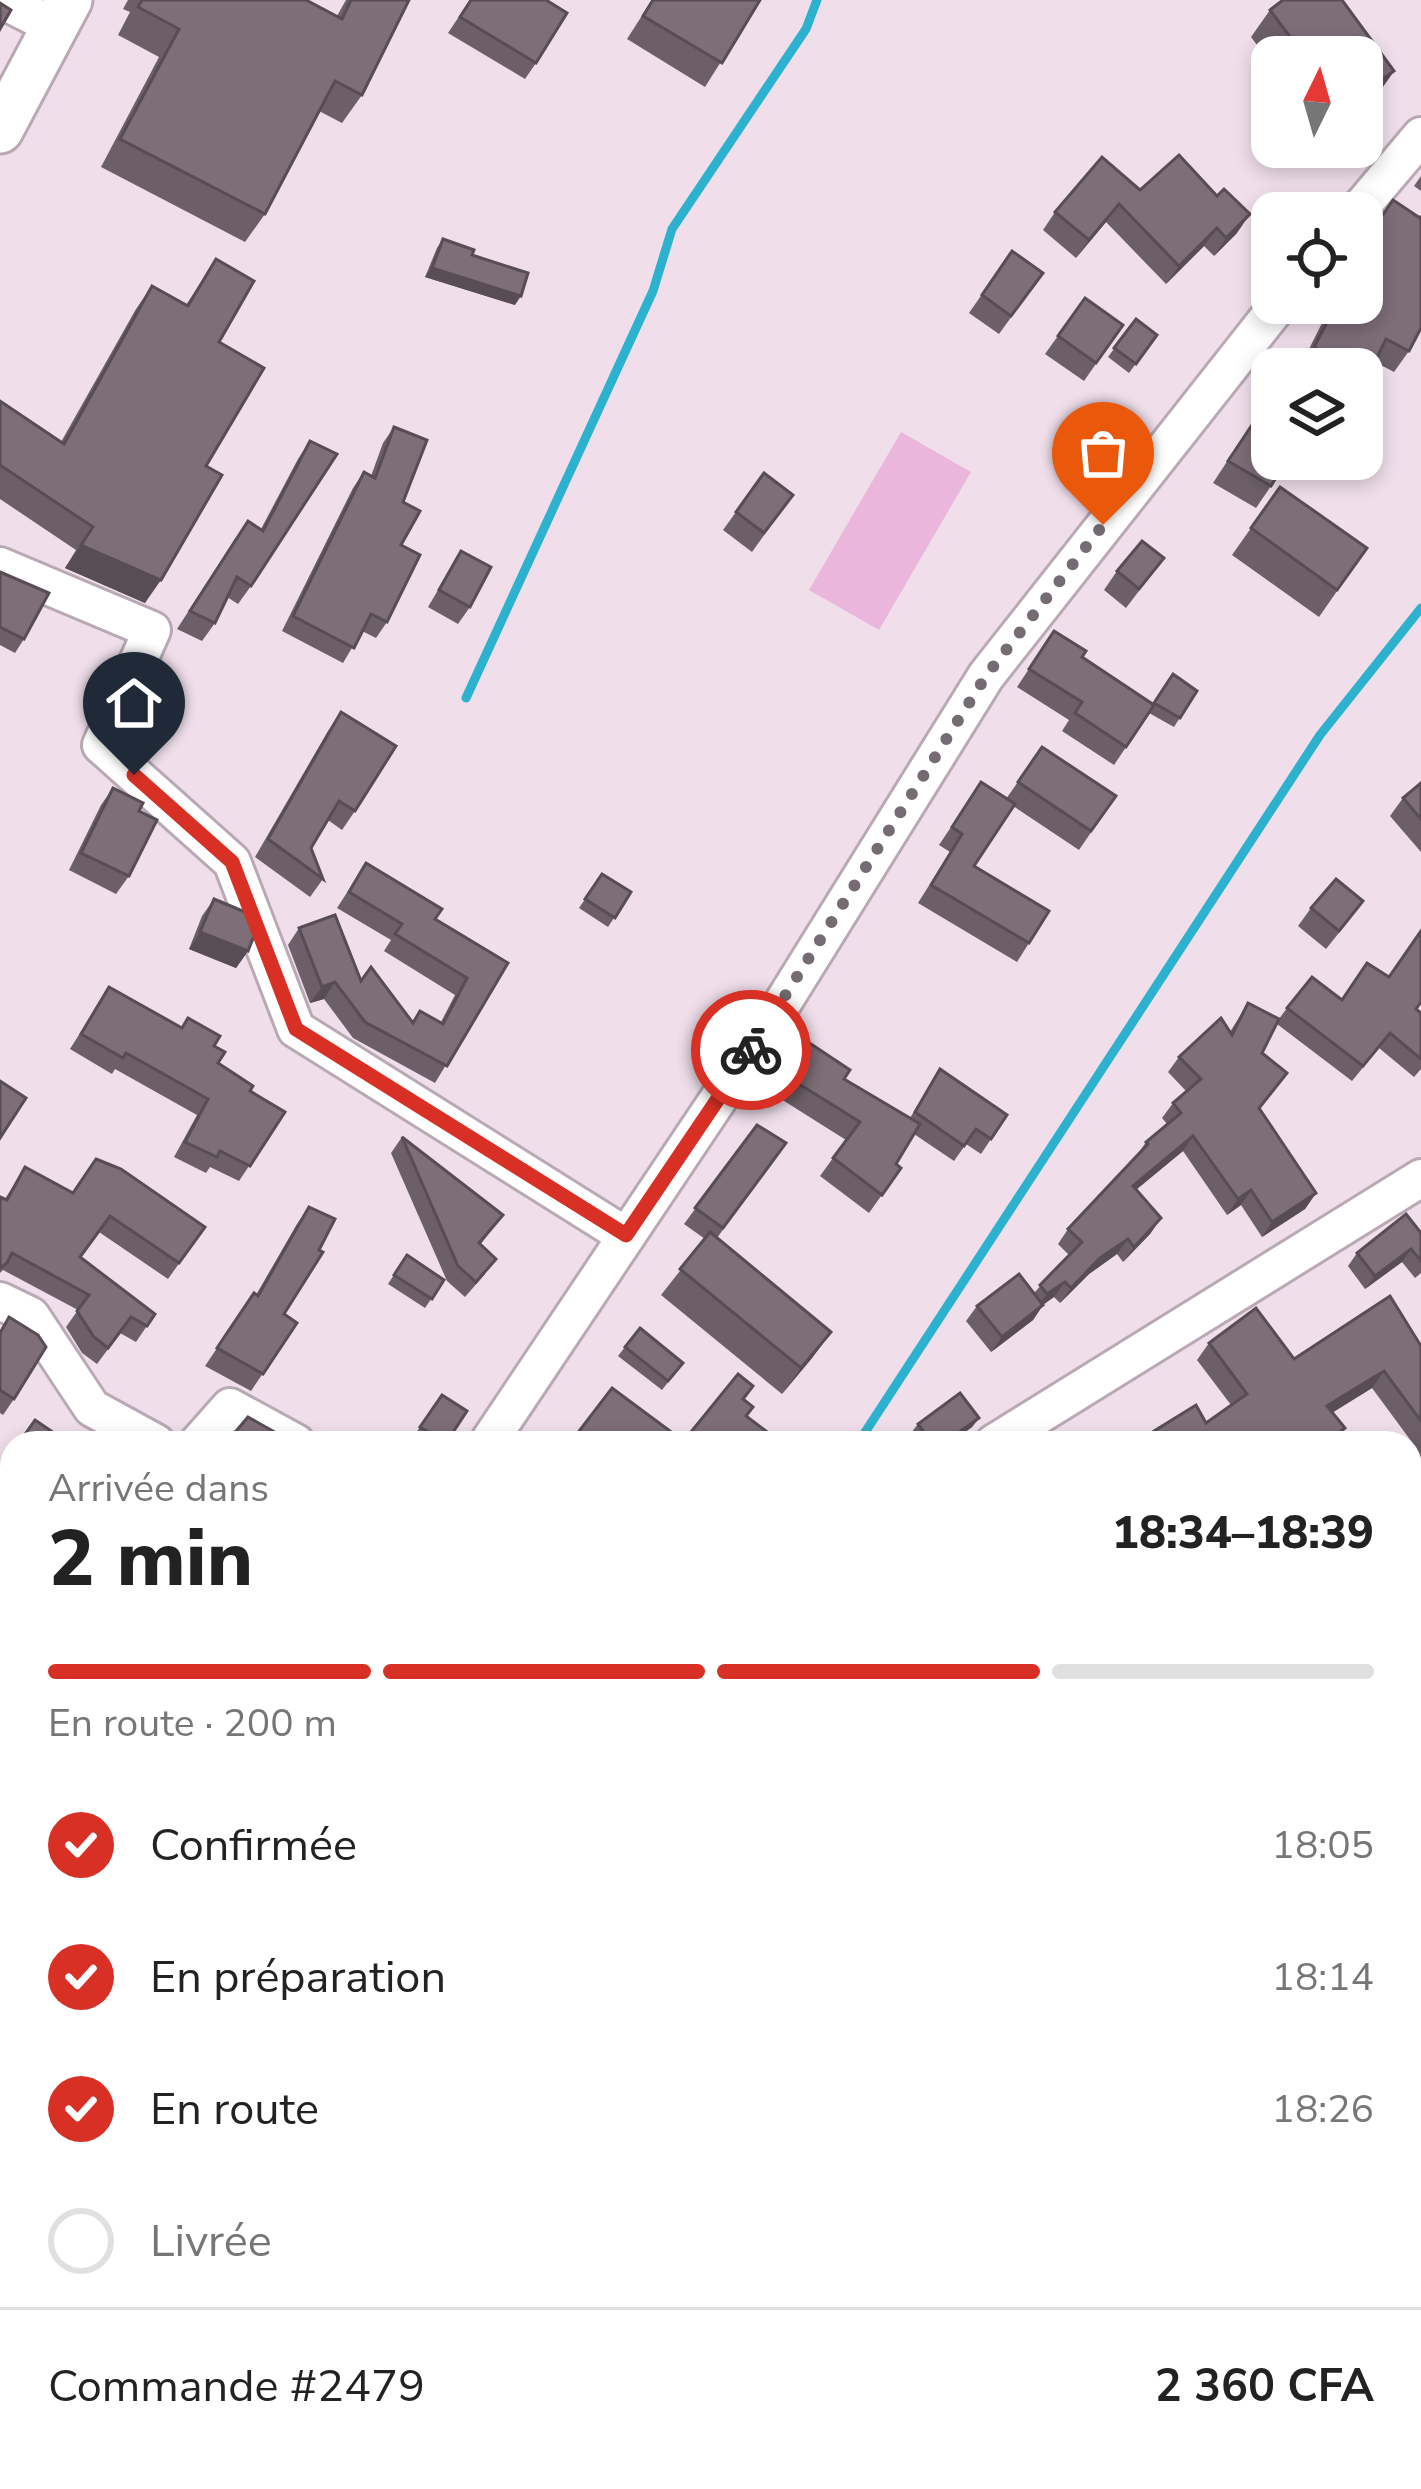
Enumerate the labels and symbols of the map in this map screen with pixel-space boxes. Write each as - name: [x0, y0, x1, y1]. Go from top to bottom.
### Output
- north arrow: [1251, 36, 1383, 168]
- pin: [1052, 402, 1154, 525]
- pin: [83, 652, 185, 775]
- courier: [691, 990, 811, 1110]

